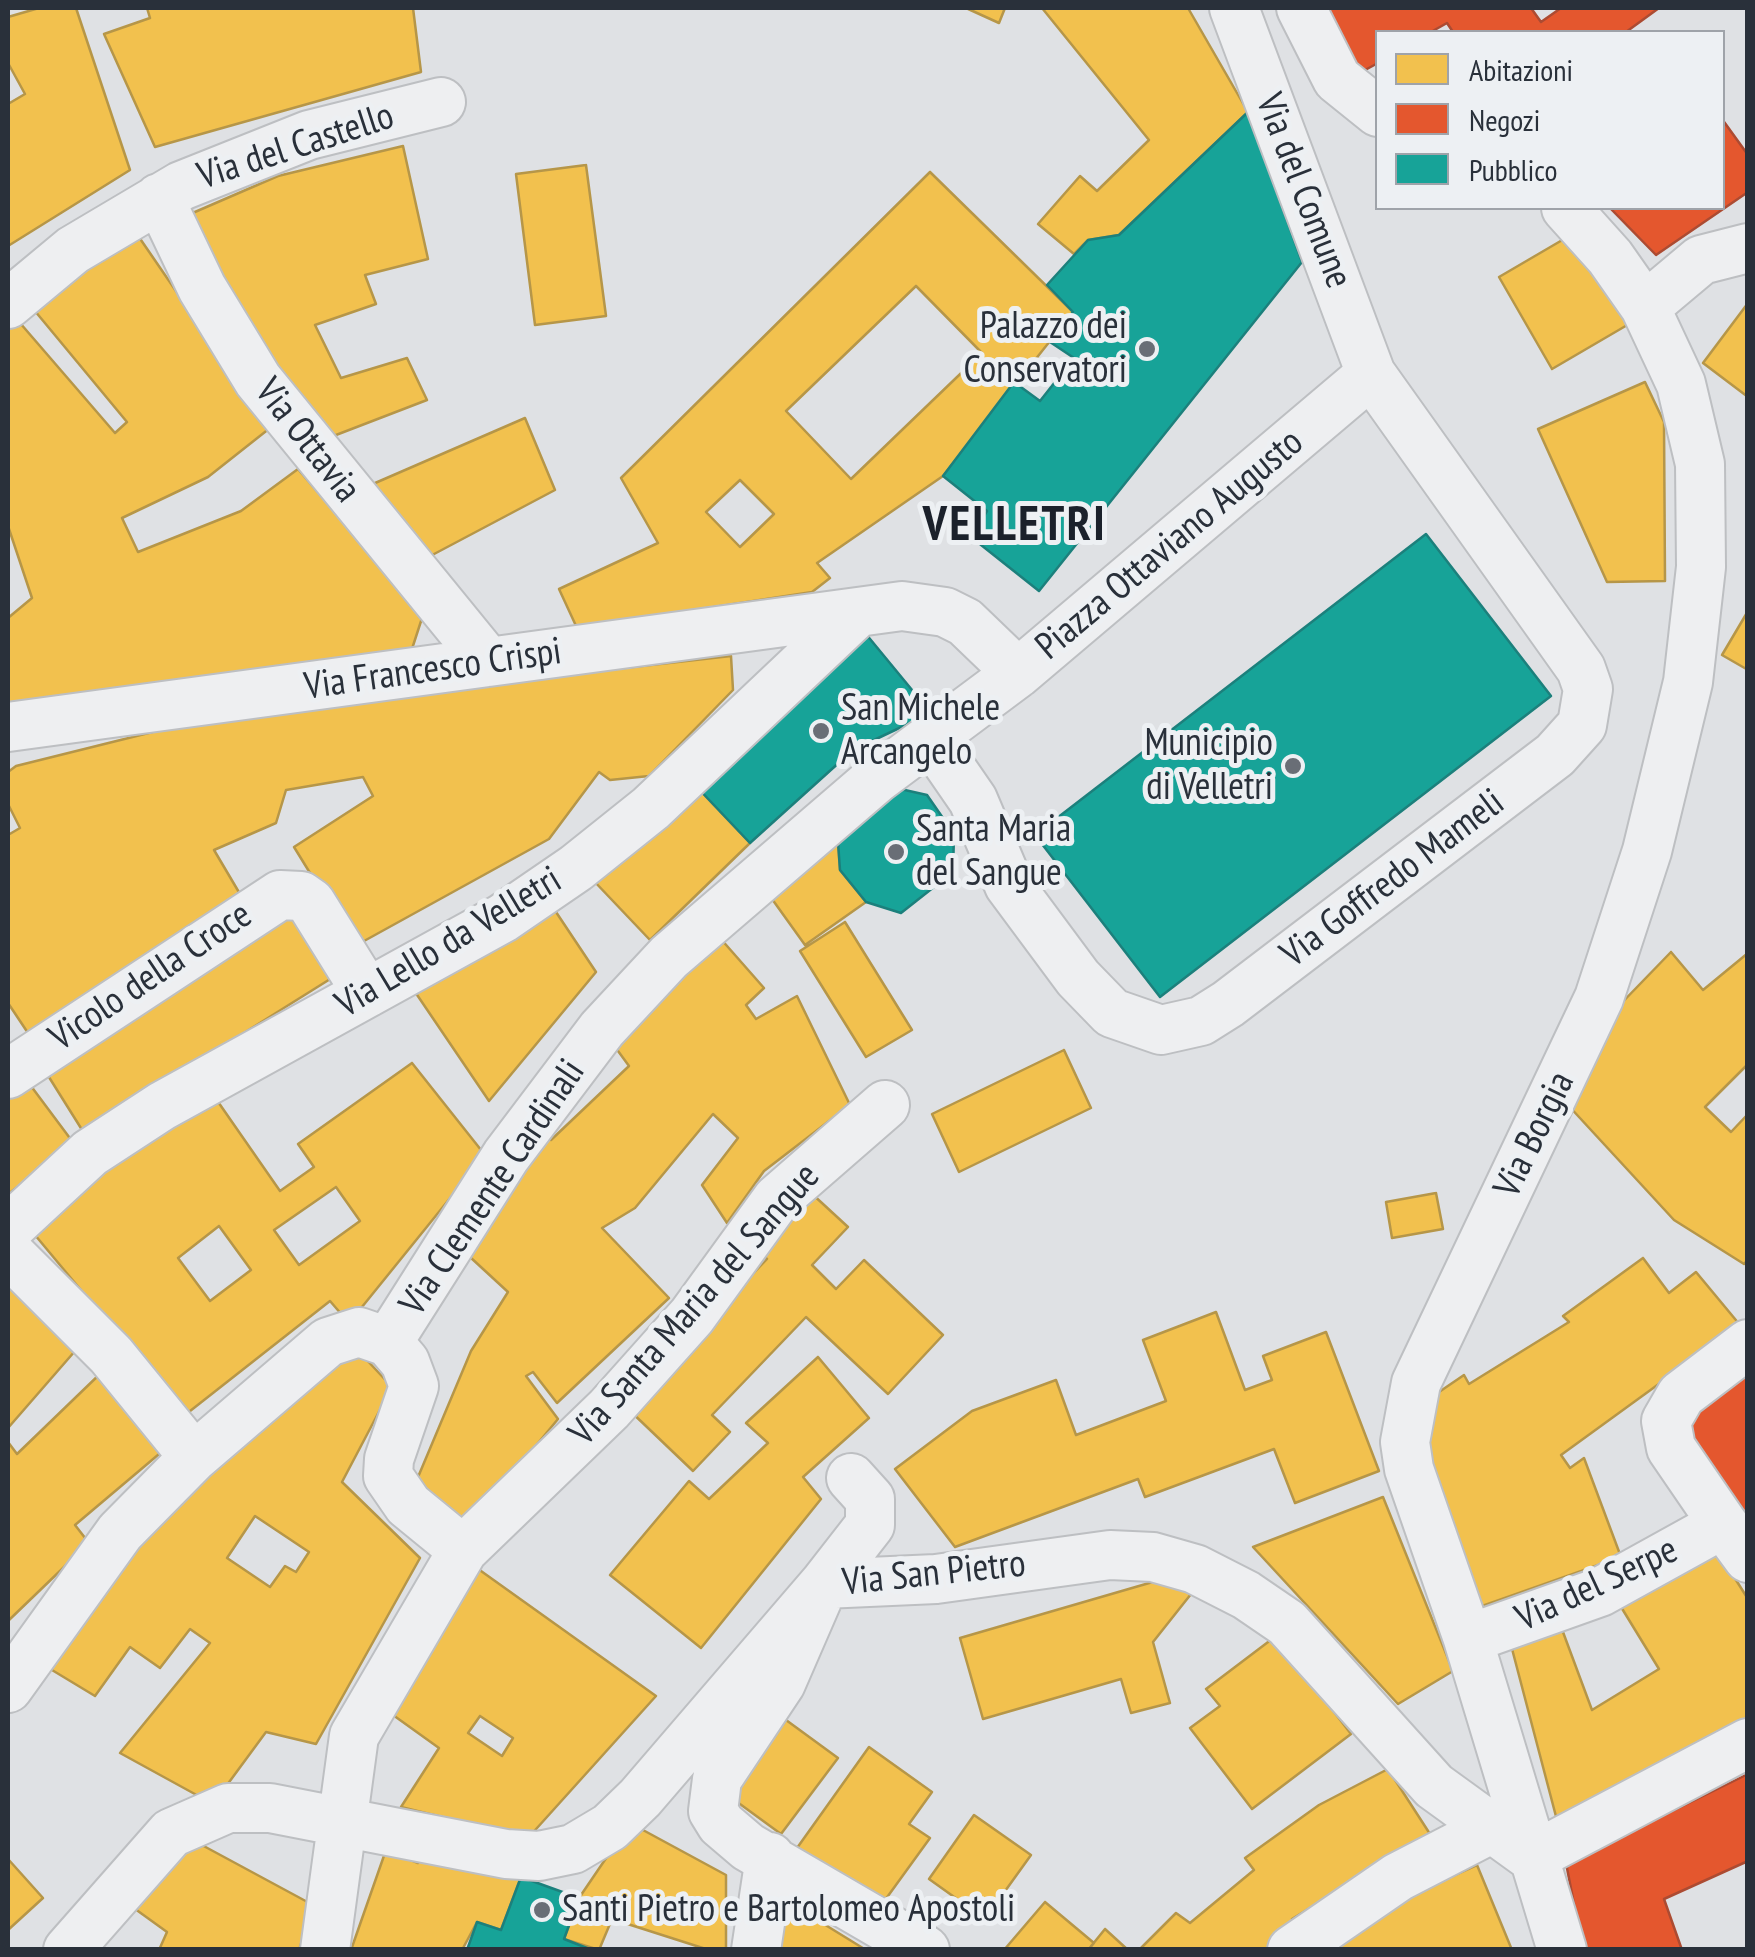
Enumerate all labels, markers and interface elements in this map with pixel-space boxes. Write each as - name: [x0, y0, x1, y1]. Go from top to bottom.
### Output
- legend: [1375, 30, 1725, 210]
- text: Abitazioni: [1469, 50, 1573, 89]
- street label: Via del Comune: [1245, 87, 1361, 295]
- street label: Via del Castello: [192, 94, 400, 200]
- text: Negozi: [1469, 100, 1540, 139]
- text: Pubblico: [1469, 150, 1557, 189]
- place label: Palazzo dei Conservatori: [963, 304, 1127, 394]
- marker: Palazzo dei Conservatori: [1136, 338, 1158, 360]
- street label: Via Ottavia: [245, 370, 369, 512]
- street label: Piazza Ottaviano Augusto: [1027, 420, 1313, 670]
- district label: VELLETRI: [923, 497, 1107, 555]
- street label: Via Francesco Crispi: [302, 629, 564, 711]
- place label: San Michele Arcangelo: [841, 686, 1000, 776]
- marker: San Michele Arcangelo: [810, 720, 832, 742]
- place label: Municipio di Velletri: [1144, 721, 1273, 811]
- marker: Municipio di Velletri: [1282, 755, 1304, 777]
- street label: Via Goffredo Mameli: [1273, 780, 1513, 978]
- place label: Santa Maria del Sangue: [916, 807, 1071, 896]
- marker: Santa Maria del Sangue: [885, 841, 907, 863]
- street label: Via Lello da Velletri: [328, 858, 570, 1028]
- street label: Vicolo della Croce: [41, 893, 261, 1061]
- street label: Via Clemente Cardinali: [391, 1052, 595, 1324]
- street label: Via Borgia: [1485, 1065, 1585, 1205]
- street label: Via Santa Maria del Sangue: [560, 1155, 830, 1455]
- street label: Via del Serpe: [1509, 1528, 1685, 1642]
- street label: Via San Pietro: [840, 1542, 1028, 1606]
- place label: Santi Pietro e Bartolomeo Apostoli: [562, 1887, 1015, 1933]
- marker: Santi Pietro e Bartolomeo Apostoli: [531, 1899, 553, 1921]

